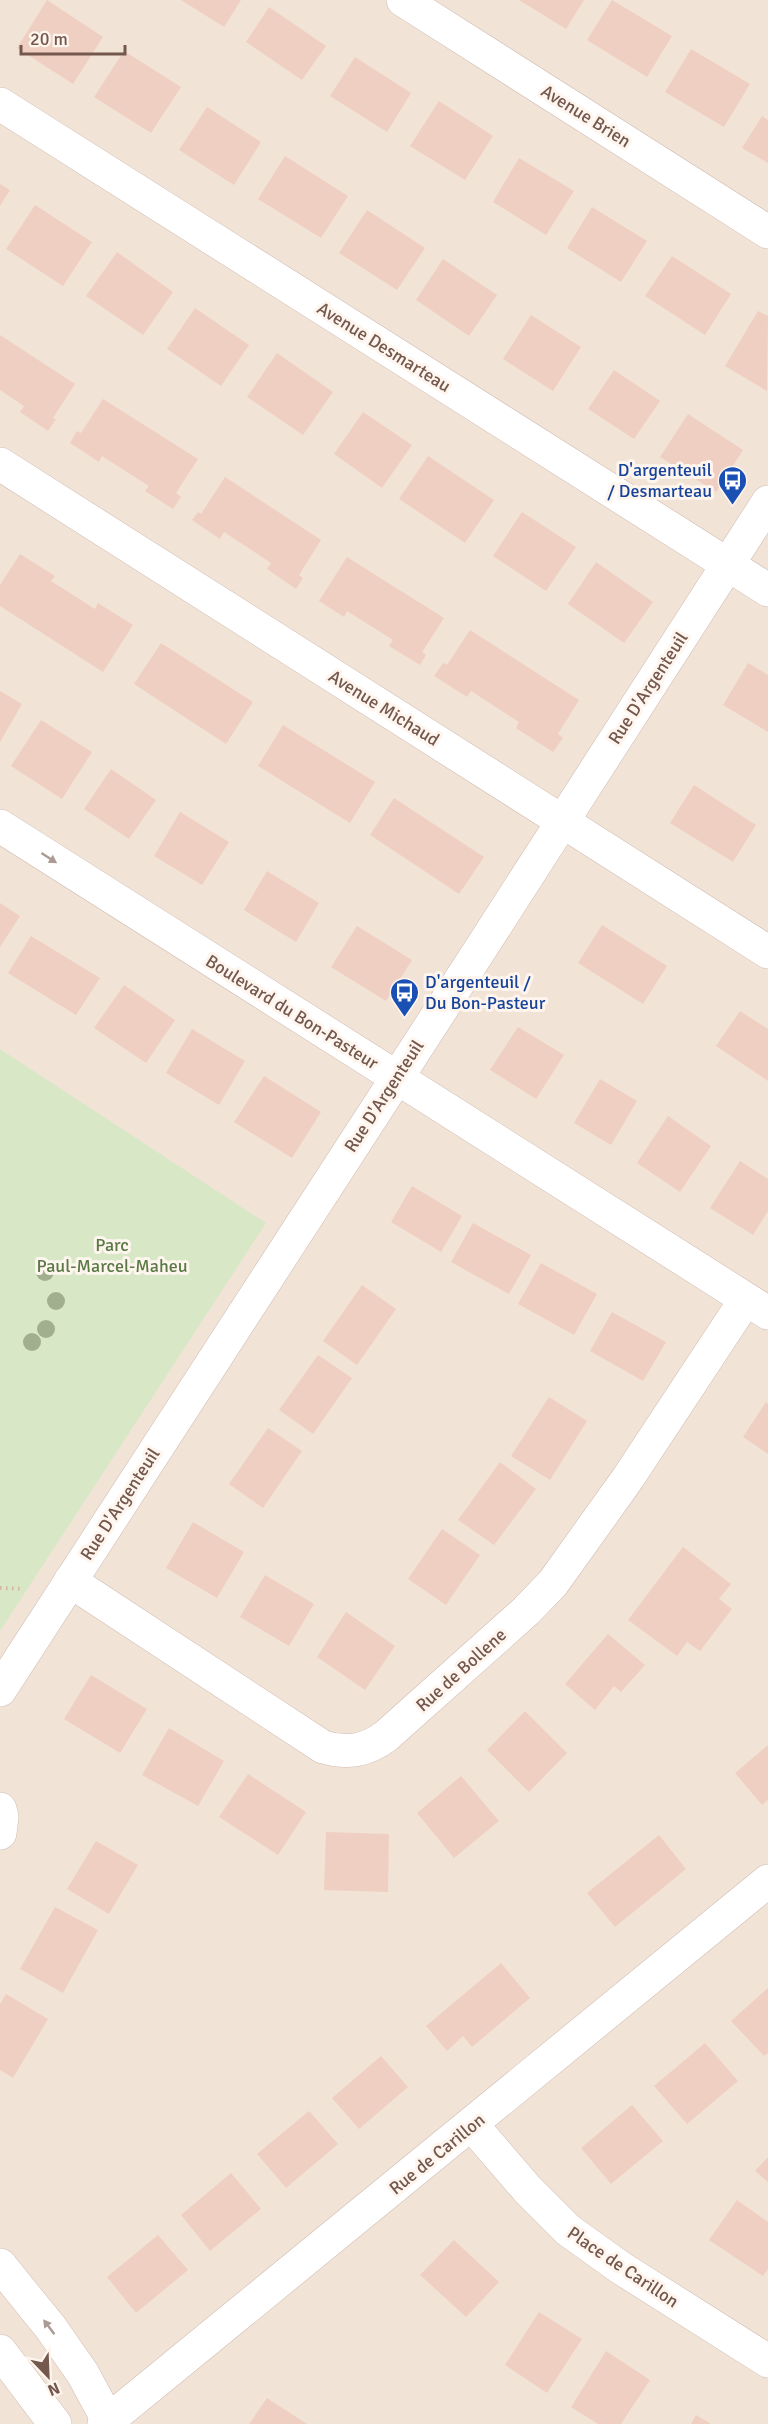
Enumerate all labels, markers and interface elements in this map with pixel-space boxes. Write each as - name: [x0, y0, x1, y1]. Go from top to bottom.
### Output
- scale bar: [21, 18, 124, 56]
- text: 20 m: [30, 28, 68, 50]
- street label: Avenue Brien: [537, 80, 635, 152]
- street label: Avenue Desmarteau: [313, 297, 455, 397]
- place label: D'argenteuil / Desmarteau: [607, 459, 712, 502]
- bus stop icon: D'argenteuil / Desmarteau: [717, 464, 749, 506]
- street label: Rue D'Argenteuil: [604, 628, 692, 748]
- street label: Avenue Michaud: [325, 665, 443, 751]
- one-way arrow: [41, 852, 57, 863]
- street label: Boulevard du Bon-Pasteur: [202, 950, 383, 1074]
- place label: D'argenteuil / Du Bon-Pasteur: [425, 971, 546, 1014]
- bus stop icon: D'argenteuil / Du Bon-Pasteur: [388, 976, 420, 1018]
- street label: Rue D'Argenteuil: [340, 1036, 428, 1156]
- park label: Parc Paul-Marcel-Maheu: [36, 1234, 188, 1277]
- street label: Rue D'Argenteuil: [76, 1444, 164, 1564]
- street label: Rue de Bollene: [411, 1624, 511, 1716]
- street label: Rue de Carillon: [385, 2109, 489, 2199]
- street label: Place de Carillon: [563, 2222, 683, 2312]
- one-way arrow: [44, 2319, 56, 2334]
- north arrow: [18, 2346, 78, 2406]
- text: N: [44, 2378, 63, 2400]

